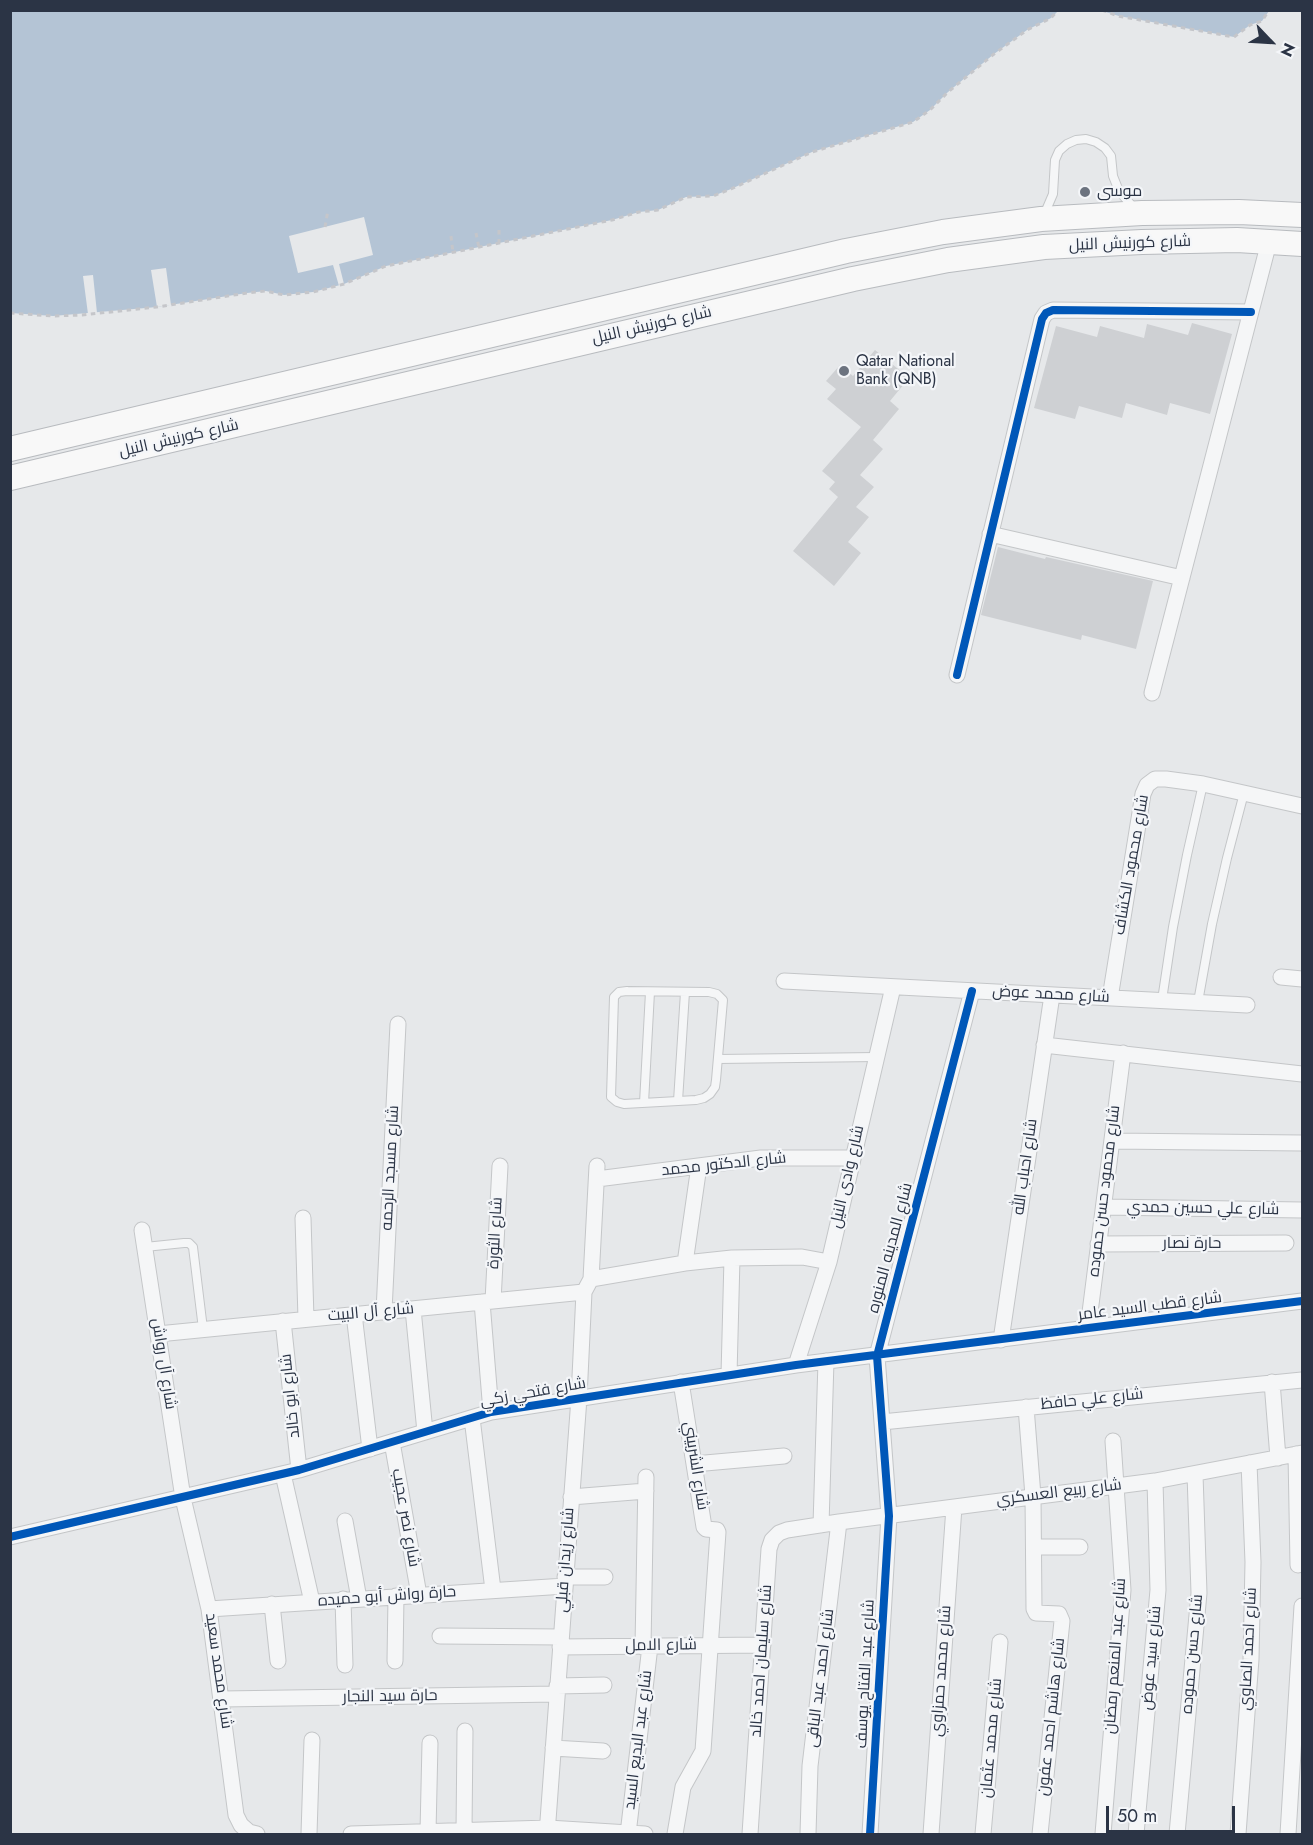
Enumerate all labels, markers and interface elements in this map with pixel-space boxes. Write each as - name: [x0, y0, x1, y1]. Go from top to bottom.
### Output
- north arrow: [1241, 12, 1301, 72]
- text: N: [1275, 39, 1301, 60]
- place label: موسى: [1097, 182, 1142, 202]
- marker: موسى: [1078, 185, 1092, 199]
- street label: شارع كورنيش النيل: [1069, 232, 1191, 256]
- street label: شارع كورنيش النيل: [590, 303, 714, 349]
- place label: Qatar National Bank (QNB): [856, 352, 955, 390]
- marker: Qatar National Bank (QNB): [837, 364, 851, 378]
- street label: شارع كورنيش النيل: [117, 416, 241, 462]
- street label: شارع محمود الكشاف: [1110, 793, 1154, 937]
- street label: شارع محمد عوض: [992, 982, 1110, 1008]
- street label: شارع محمود حسن حموده: [1085, 1104, 1125, 1278]
- street label: شارع مسجد الرحمه: [378, 1105, 404, 1231]
- street label: شارع احباب الله: [1010, 1118, 1042, 1216]
- street label: شارع وادى النيل: [827, 1124, 869, 1230]
- street label: شارع الدكتور محمد: [661, 1149, 787, 1181]
- street label: شارع المدينه المنوره: [864, 1181, 918, 1315]
- street label: شارع الثورة: [485, 1197, 507, 1269]
- street label: شارع علي حسين حمدي: [1126, 1198, 1280, 1220]
- street label: حارة نصار: [1163, 1234, 1221, 1254]
- street label: شارع قطب السيد عامر: [1077, 1289, 1223, 1325]
- street label: شارع آل البيت: [327, 1300, 415, 1326]
- street label: شارع آل رواش: [146, 1317, 180, 1411]
- street label: شارع ابو خالد: [277, 1353, 305, 1439]
- street label: شارع فتحي زكي: [479, 1374, 587, 1412]
- street label: شارع علي حافظ: [1040, 1385, 1144, 1415]
- street label: شارع الشربيني: [679, 1420, 711, 1512]
- street label: شارع نصر عجيب: [387, 1467, 423, 1569]
- street label: شارع ربيع العسكري: [995, 1476, 1123, 1510]
- street label: شارع زيدان قبلي: [553, 1507, 579, 1613]
- street label: شارع عبد المنعم رمضان: [1101, 1577, 1131, 1735]
- street label: حارة رواش أبو حميده: [317, 1583, 457, 1611]
- street label: شارع سليمان احمد خالد: [747, 1584, 777, 1738]
- street label: شارع احمد الصاوي: [1236, 1587, 1262, 1711]
- street label: شارع حسن حموده: [1178, 1593, 1208, 1715]
- street label: شارع عبد الفتاح يوسف: [853, 1599, 879, 1749]
- street label: شارع محمد حمزاوي: [928, 1605, 956, 1737]
- street label: شارع سيد عوض: [1138, 1605, 1166, 1711]
- street label: شارع احمد عبد الباقى: [803, 1608, 839, 1748]
- street label: شارع محمد سعيد: [200, 1612, 236, 1730]
- street label: شارع الامل: [625, 1636, 697, 1656]
- street label: شارع هاشم احمد عفون: [1034, 1637, 1070, 1797]
- street label: شارع عبد البديع السيد: [621, 1669, 657, 1811]
- street label: شارع محمد عثمان: [977, 1677, 1007, 1799]
- street label: حارة سيد النجار: [342, 1687, 438, 1707]
- scale bar: [1109, 1794, 1238, 1832]
- text: 50 m: [1117, 1803, 1157, 1829]

